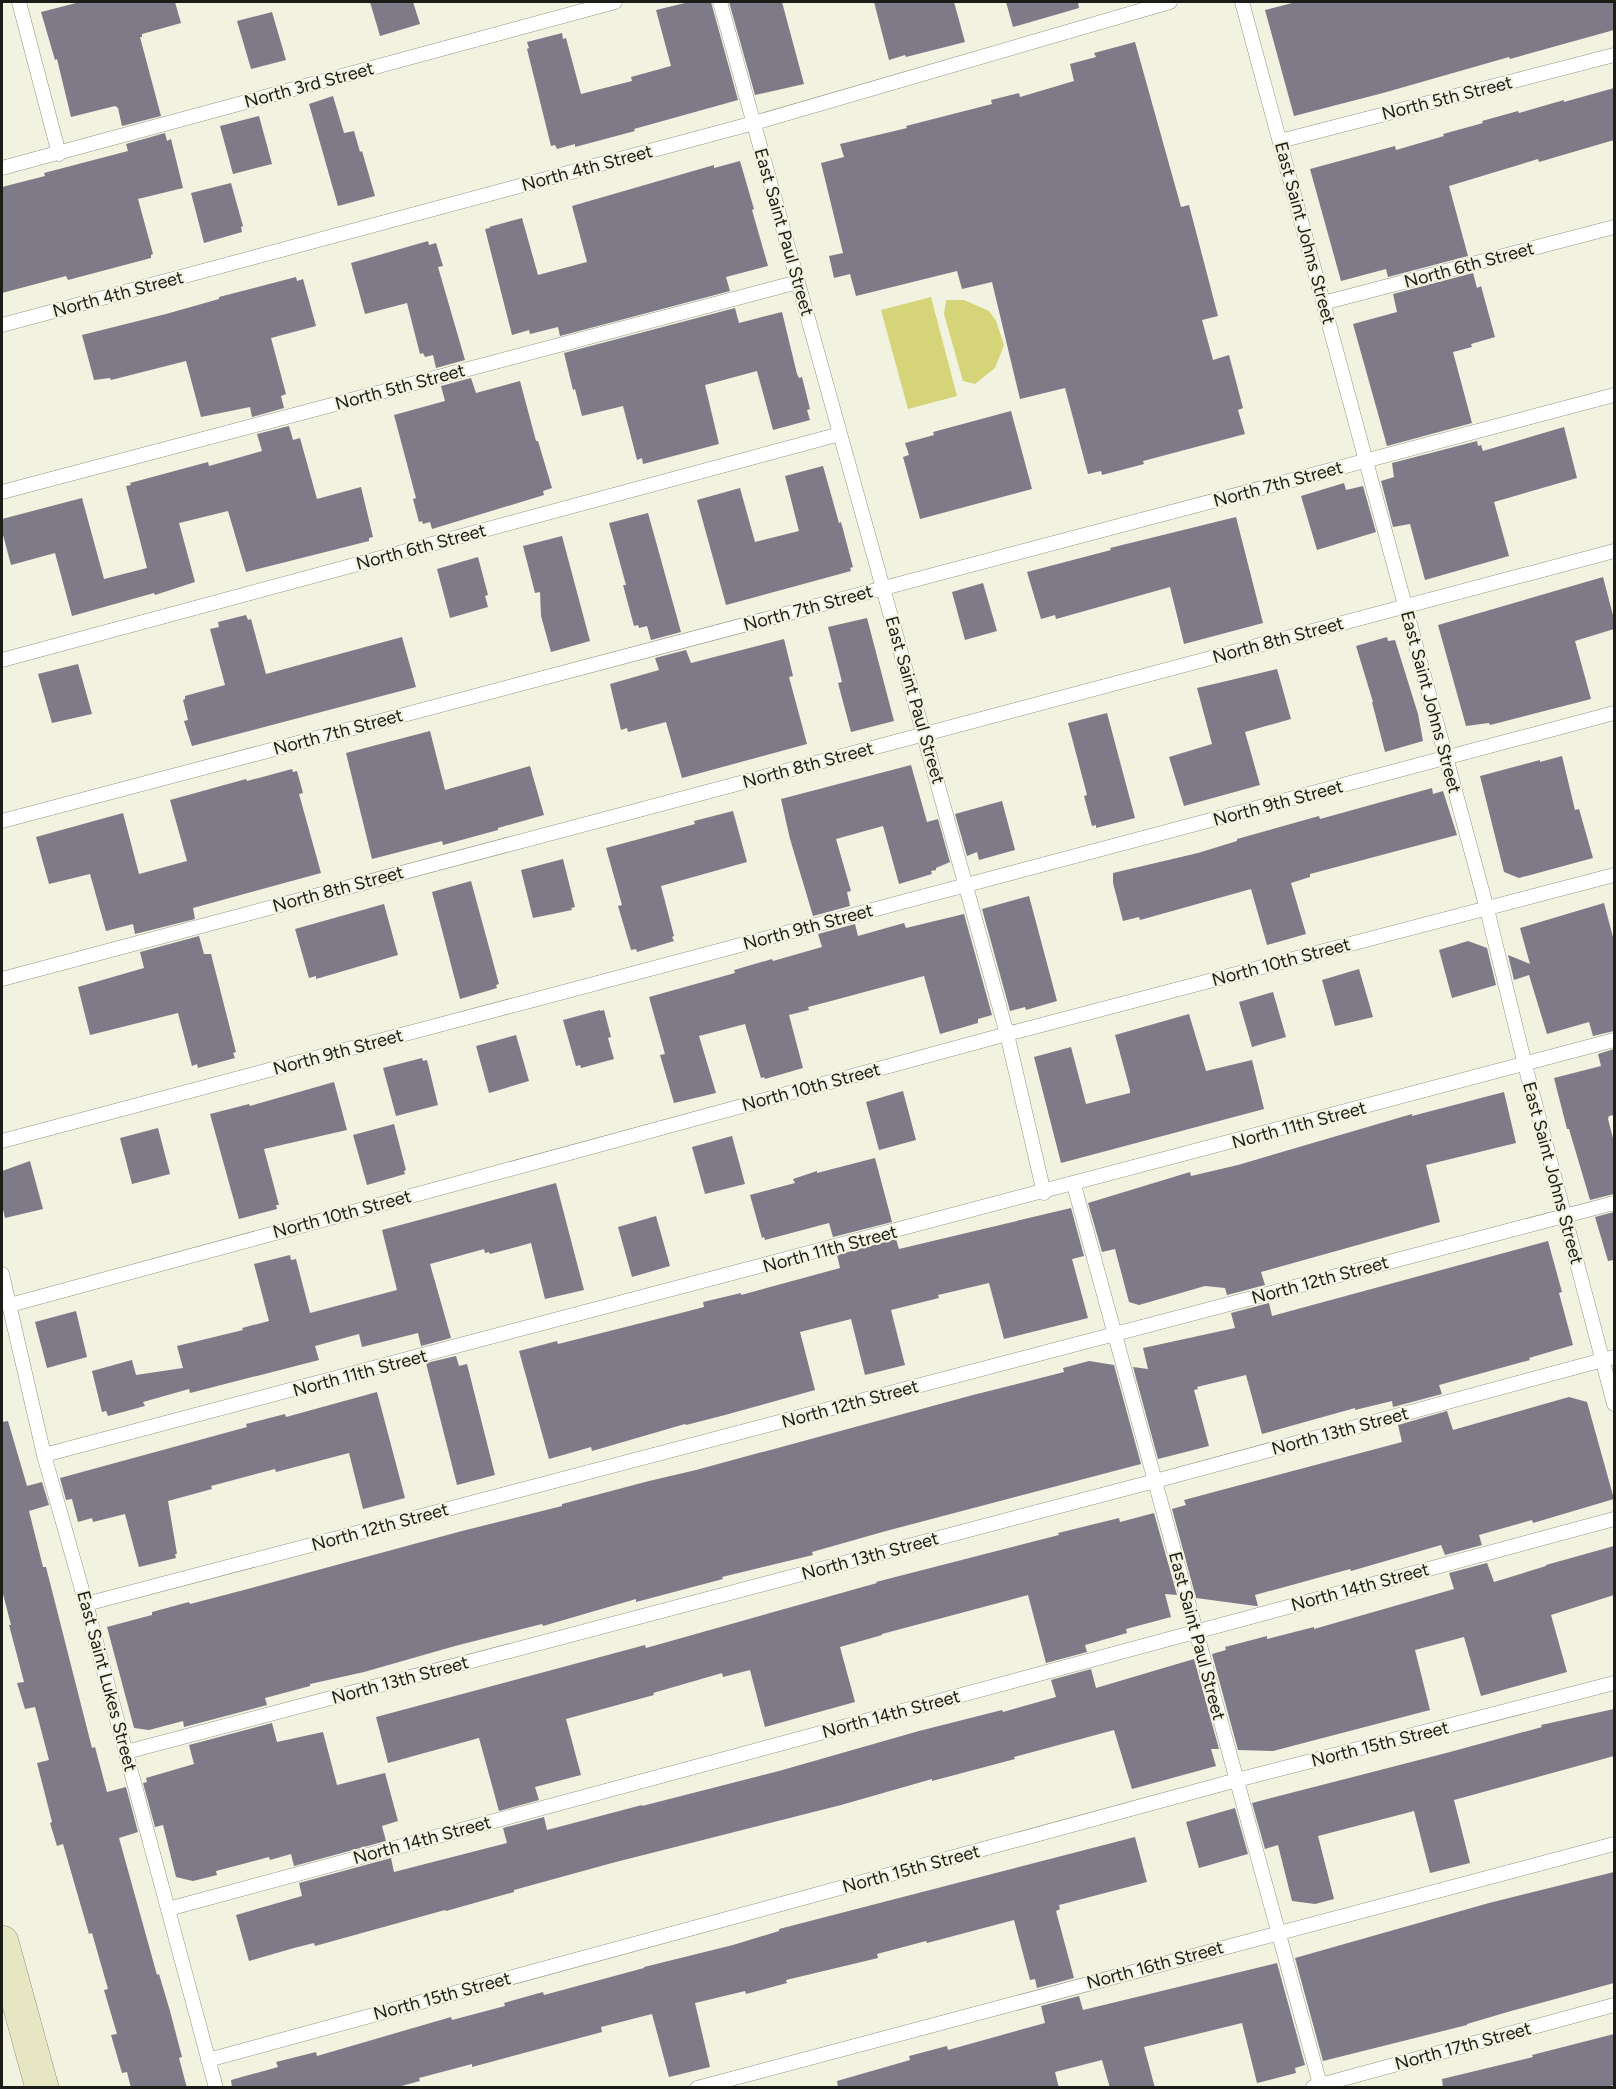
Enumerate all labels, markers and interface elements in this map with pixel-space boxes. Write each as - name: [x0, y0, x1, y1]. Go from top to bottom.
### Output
- street label: North 3rd Street: [242, 57, 376, 113]
- street label: North 5th Street: [1379, 71, 1515, 125]
- street label: East Saint Johns Street: [1270, 139, 1340, 327]
- street label: North 4th Street: [519, 140, 655, 196]
- street label: East Saint Paul Street: [750, 146, 819, 319]
- street label: North 6th Street: [1402, 237, 1537, 293]
- street label: North 4th Street: [50, 266, 186, 322]
- street label: North 5th Street: [333, 359, 468, 415]
- street label: North 7th Street: [1211, 456, 1345, 512]
- street label: North 6th Street: [354, 519, 489, 575]
- street label: North 7th Street: [741, 580, 875, 636]
- street label: East Saint Johns Street: [1396, 608, 1466, 796]
- street label: North 8th Street: [1210, 612, 1346, 668]
- street label: East Saint Paul Street: [881, 614, 950, 787]
- street label: North 7th Street: [271, 704, 405, 760]
- street label: North 8th Street: [740, 737, 876, 793]
- street label: North 9th Street: [1211, 775, 1346, 831]
- street label: North 8th Street: [270, 861, 406, 917]
- street label: North 9th Street: [741, 899, 876, 955]
- street label: North 10th Street: [1209, 933, 1353, 991]
- street label: North 9th Street: [271, 1024, 406, 1080]
- street label: North 10th Street: [739, 1058, 883, 1116]
- street label: East Saint Johns Street: [1518, 1079, 1588, 1267]
- street label: North 11th Street: [1229, 1096, 1369, 1154]
- street label: North 10th Street: [270, 1185, 414, 1243]
- street label: North 11th Street: [760, 1220, 900, 1278]
- street label: North 12th Street: [1249, 1251, 1391, 1309]
- street label: North 11th Street: [290, 1344, 430, 1402]
- street label: North 12th Street: [779, 1375, 921, 1433]
- street label: North 13th Street: [1269, 1402, 1411, 1460]
- street label: North 12th Street: [309, 1498, 451, 1556]
- street label: North 13th Street: [799, 1527, 941, 1585]
- street label: East Saint Paul Street: [1164, 1549, 1230, 1723]
- street label: North 14th Street: [1289, 1558, 1432, 1616]
- street label: East Saint Lukes Street: [72, 1588, 142, 1774]
- street label: North 13th Street: [329, 1651, 471, 1709]
- street label: North 14th Street: [820, 1685, 963, 1743]
- street label: North 15th Street: [1309, 1716, 1451, 1772]
- street label: North 14th Street: [351, 1811, 494, 1869]
- street label: North 15th Street: [840, 1840, 982, 1898]
- street label: North 16th Street: [1084, 1936, 1226, 1994]
- street label: North 15th Street: [371, 1967, 513, 2025]
- street label: North 17th Street: [1392, 2017, 1534, 2075]

